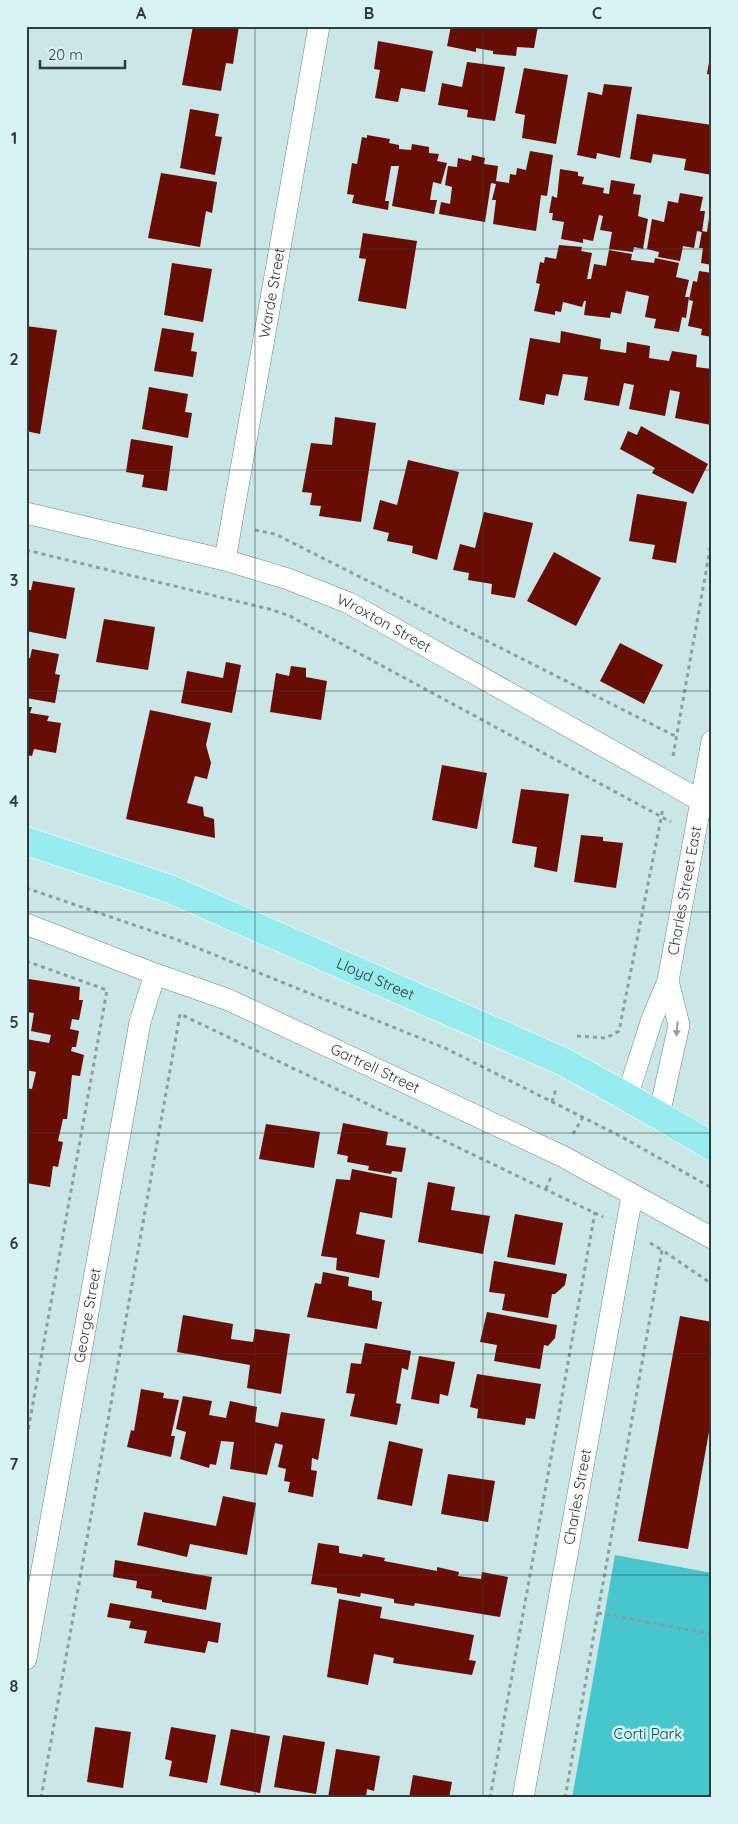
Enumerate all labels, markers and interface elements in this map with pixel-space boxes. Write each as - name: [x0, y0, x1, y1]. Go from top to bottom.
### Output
- text: A: [136, 3, 147, 23]
- text: B: [364, 3, 374, 23]
- text: C: [592, 3, 602, 23]
- scale bar: [40, 38, 125, 70]
- text: 20 m: [48, 45, 83, 64]
- text: 1: [11, 128, 17, 148]
- street label: Warde Street: [254, 246, 289, 340]
- text: 2: [9, 349, 19, 369]
- text: 3: [10, 570, 18, 590]
- street label: Wroxton Street: [334, 589, 435, 656]
- text: 4: [9, 791, 19, 811]
- street label: Charles Street East: [663, 824, 705, 957]
- street label: Lloyd Street: [334, 953, 417, 1004]
- text: 5: [9, 1012, 19, 1032]
- one-way arrow: [673, 1021, 681, 1037]
- street label: Gartrell Street: [327, 1039, 423, 1097]
- text: 6: [10, 1233, 19, 1253]
- street label: George Street: [69, 1266, 105, 1364]
- street label: Charles Street: [559, 1447, 595, 1546]
- text: 7: [10, 1454, 19, 1474]
- text: 8: [10, 1676, 19, 1696]
- park label: Corti Park: [614, 1724, 682, 1743]

